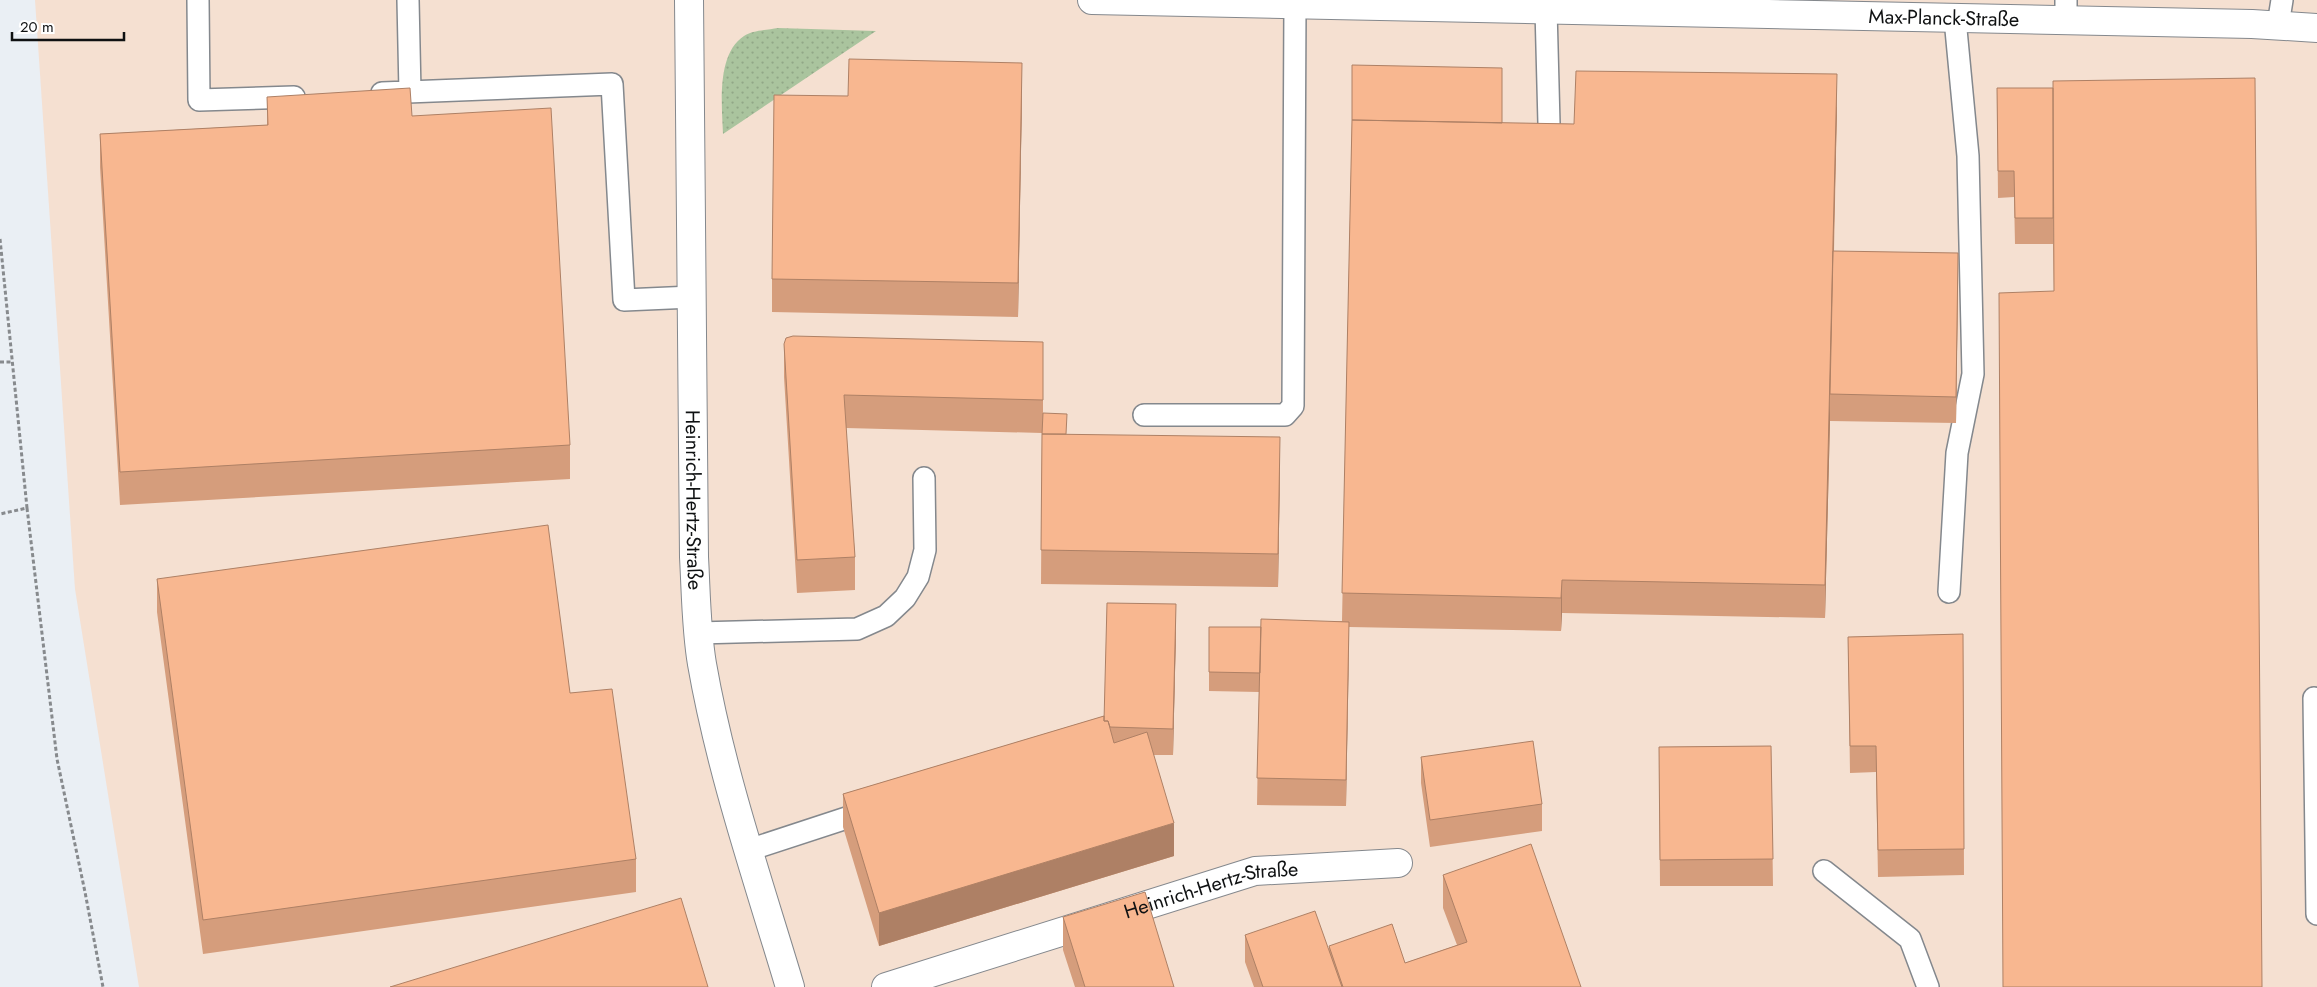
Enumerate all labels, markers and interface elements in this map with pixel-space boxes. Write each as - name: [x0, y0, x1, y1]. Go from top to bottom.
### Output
- street label: Max-Planck-Straße: [1868, 2, 2019, 34]
- scale bar: [12, 10, 125, 42]
- text: 20 m: [20, 16, 54, 38]
- street label: Heinrich-Hertz-Straße: [678, 410, 710, 591]
- street label: Heinrich-Hertz-Straße: [1120, 855, 1299, 926]

